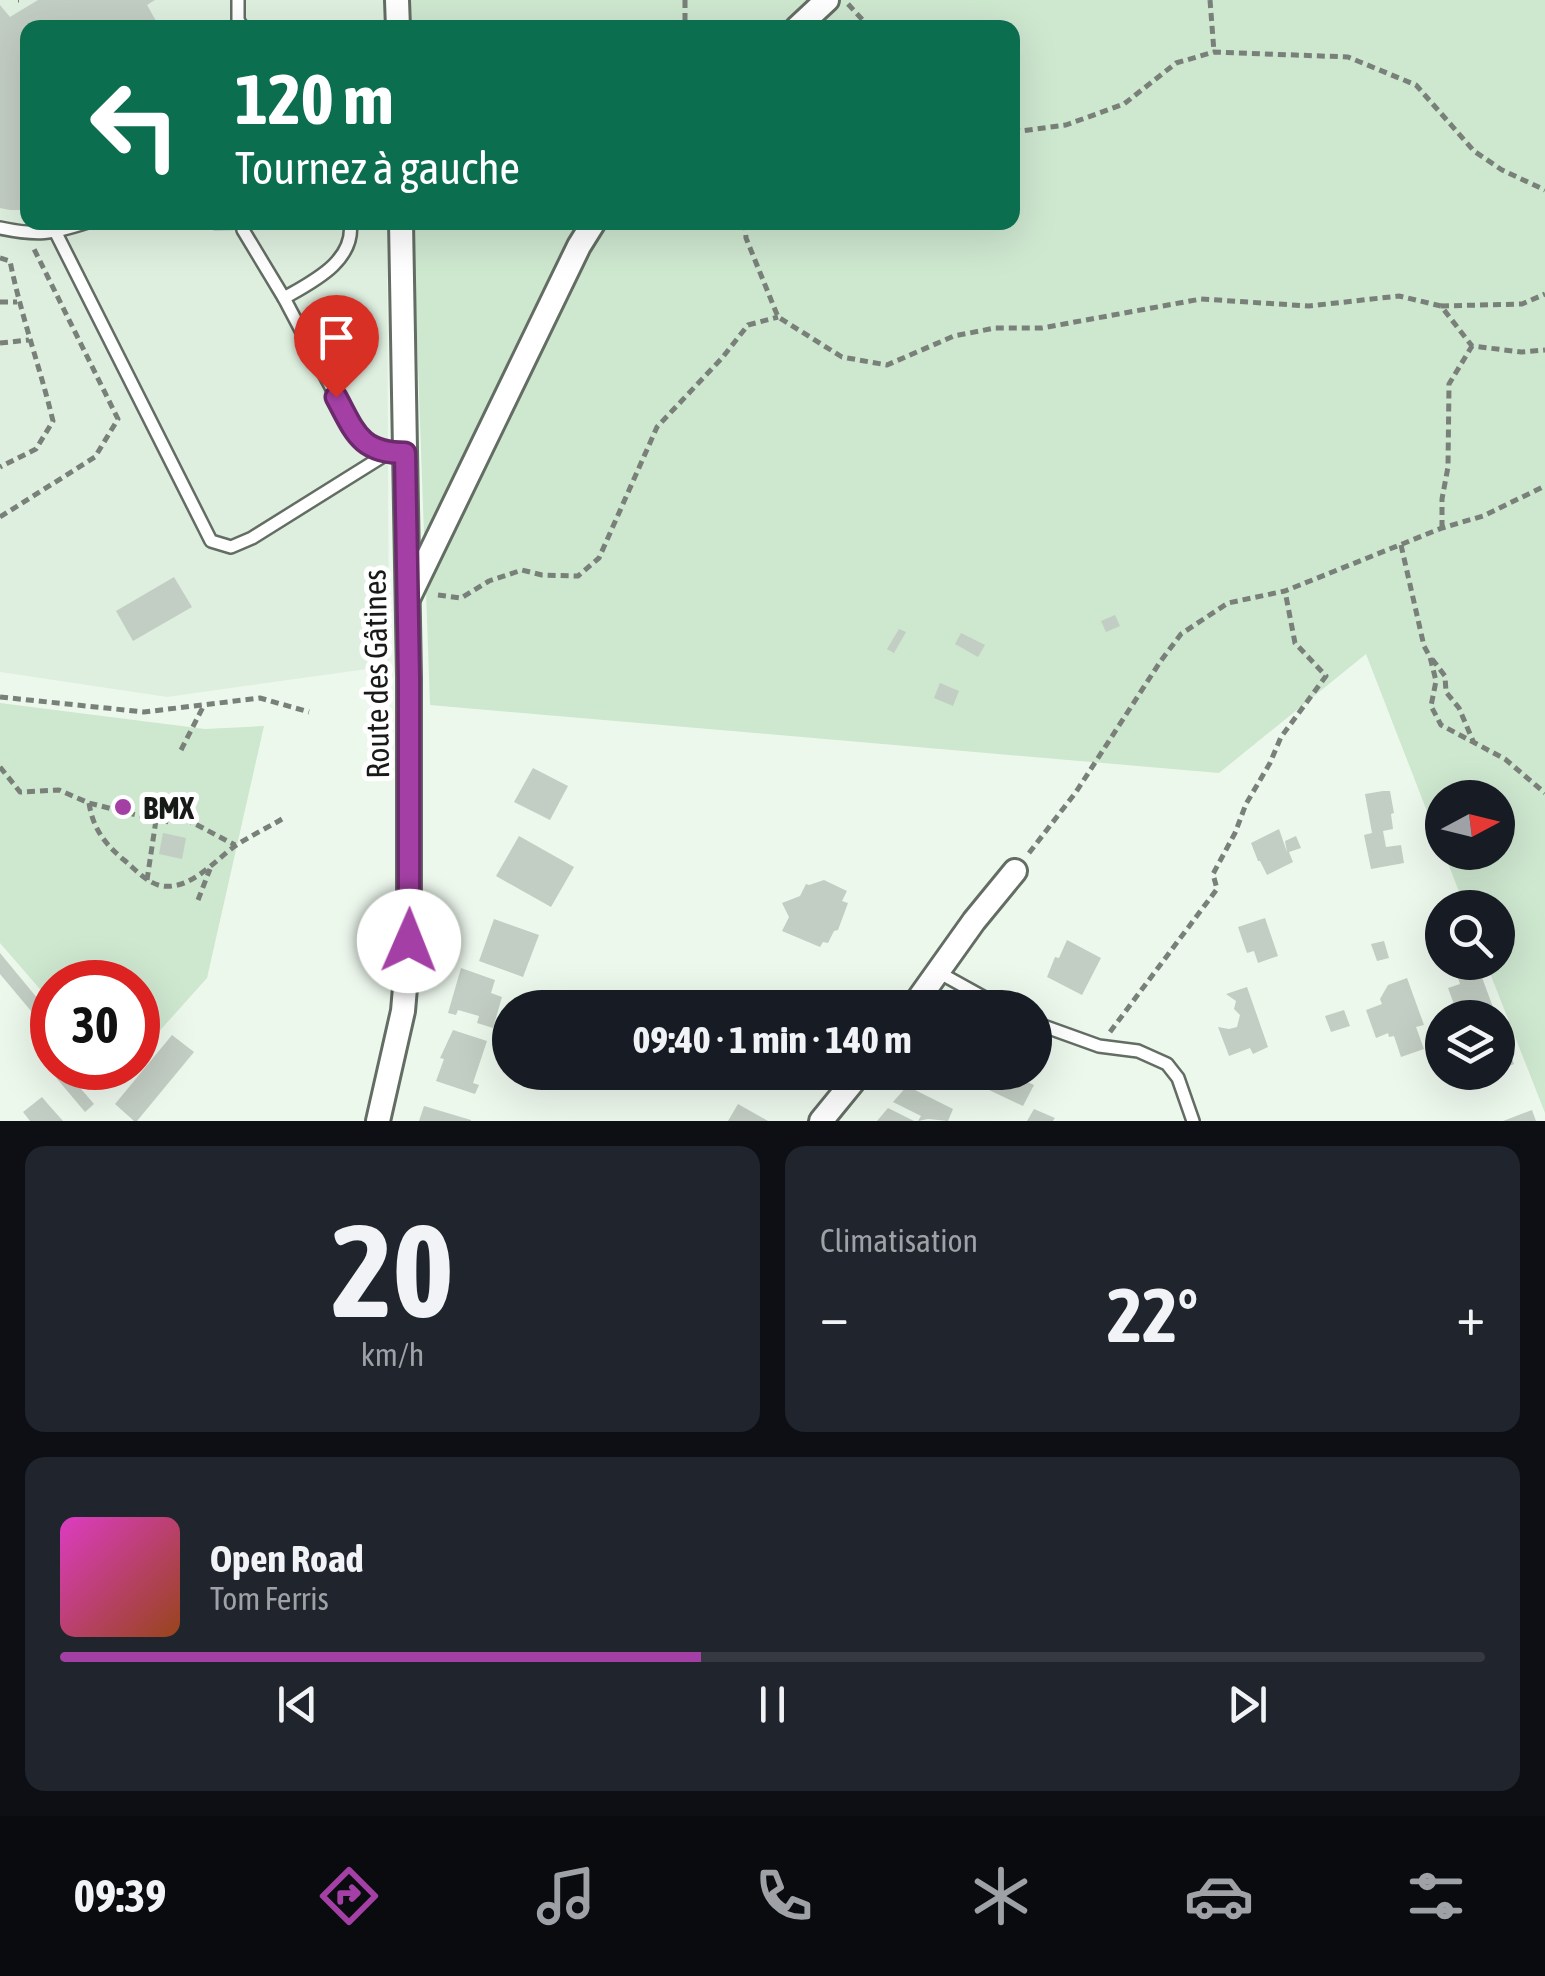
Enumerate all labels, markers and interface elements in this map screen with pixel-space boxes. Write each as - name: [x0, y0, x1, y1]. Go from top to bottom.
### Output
- text: 120 m: [235, 59, 394, 139]
- icon: left: [70, 60, 200, 190]
- text: Tournez à gauche: [235, 142, 520, 194]
- pin: [294, 295, 379, 398]
- icon: arrive: [309, 310, 364, 365]
- street label: Route des Gâtines: [356, 569, 396, 779]
- north arrow: [1425, 780, 1515, 870]
- map controls: [1425, 780, 1515, 1090]
- place label: BMX: [143, 789, 195, 826]
- marker: BMX: [112, 796, 134, 818]
- position arrow: [357, 889, 461, 993]
- button: search: [1425, 890, 1515, 980]
- speed limit sign: 30: [30, 960, 160, 1090]
- button: layers: [1425, 1000, 1515, 1090]
- text: 09:40 · 1 min · 140 m: [632, 1018, 912, 1061]
- text: 20: [331, 1196, 454, 1345]
- text: Climatisation: [820, 1222, 978, 1259]
- text: 22°: [1107, 1272, 1198, 1358]
- text: −: [820, 1284, 849, 1347]
- text: +: [1456, 1284, 1485, 1347]
- text: km/h: [361, 1336, 424, 1373]
- text: Open Road: [210, 1537, 364, 1580]
- text: Tom Ferris: [210, 1580, 329, 1617]
- icon: previous: [270, 1677, 325, 1732]
- icon: pause: [745, 1677, 800, 1732]
- icon: next: [1220, 1677, 1275, 1732]
- icon: directions: [314, 1861, 384, 1931]
- icon: music: [531, 1861, 601, 1931]
- icon: phone: [749, 1861, 819, 1931]
- icon: climate: [966, 1861, 1036, 1931]
- icon: car: [1184, 1861, 1254, 1931]
- icon: filters: [1401, 1861, 1471, 1931]
- text: 09:39: [74, 1870, 166, 1922]

